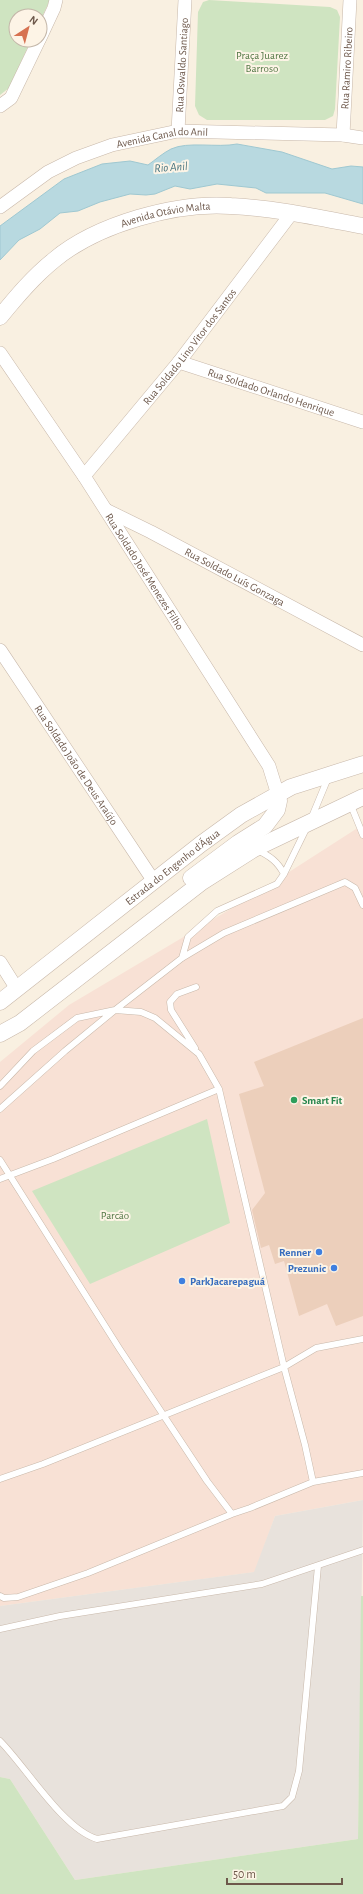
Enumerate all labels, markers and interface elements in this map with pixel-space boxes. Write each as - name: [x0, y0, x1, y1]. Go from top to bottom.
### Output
- north arrow: [8, 8, 48, 48]
- text: N: [27, 14, 40, 27]
- street label: Rua Oswaldo Santiago: [173, 17, 190, 113]
- street label: Rua Ramiro Ribeiro: [339, 27, 354, 110]
- park label: Praça Juarez Barroso: [236, 50, 289, 74]
- street label: Avenida Canal do Anil: [115, 125, 208, 149]
- water label: Rio Anil: [154, 160, 188, 174]
- street label: Avenida Otávio Malta: [119, 200, 211, 229]
- street label: Rua Soldado Lino Vitor dos Santos: [141, 286, 238, 406]
- street label: Rua Soldado Orlando Henrique: [206, 366, 336, 418]
- street label: Rua Soldado José Menezes Filho: [104, 511, 186, 632]
- street label: Rua Soldado Luís Gonzaga: [183, 546, 286, 608]
- street label: Rua Soldado João de Deus Araújo: [33, 703, 120, 827]
- street label: Estrada do Engenho d'Água: [123, 827, 222, 907]
- marker: Smart Fit: [289, 1095, 299, 1105]
- place label: Smart Fit: [302, 1095, 343, 1106]
- park label: Parcão: [101, 1210, 129, 1221]
- place label: Renner: [279, 1247, 311, 1258]
- marker: Renner: [314, 1247, 324, 1257]
- place label: Prezunic: [288, 1263, 327, 1274]
- marker: Prezunic: [329, 1263, 339, 1273]
- marker: ParkJacarepaguá: [177, 1276, 187, 1286]
- place label: ParkJacarepaguá: [190, 1276, 266, 1287]
- scale bar: [227, 1860, 342, 1886]
- text: 50 m: [233, 1868, 256, 1880]

